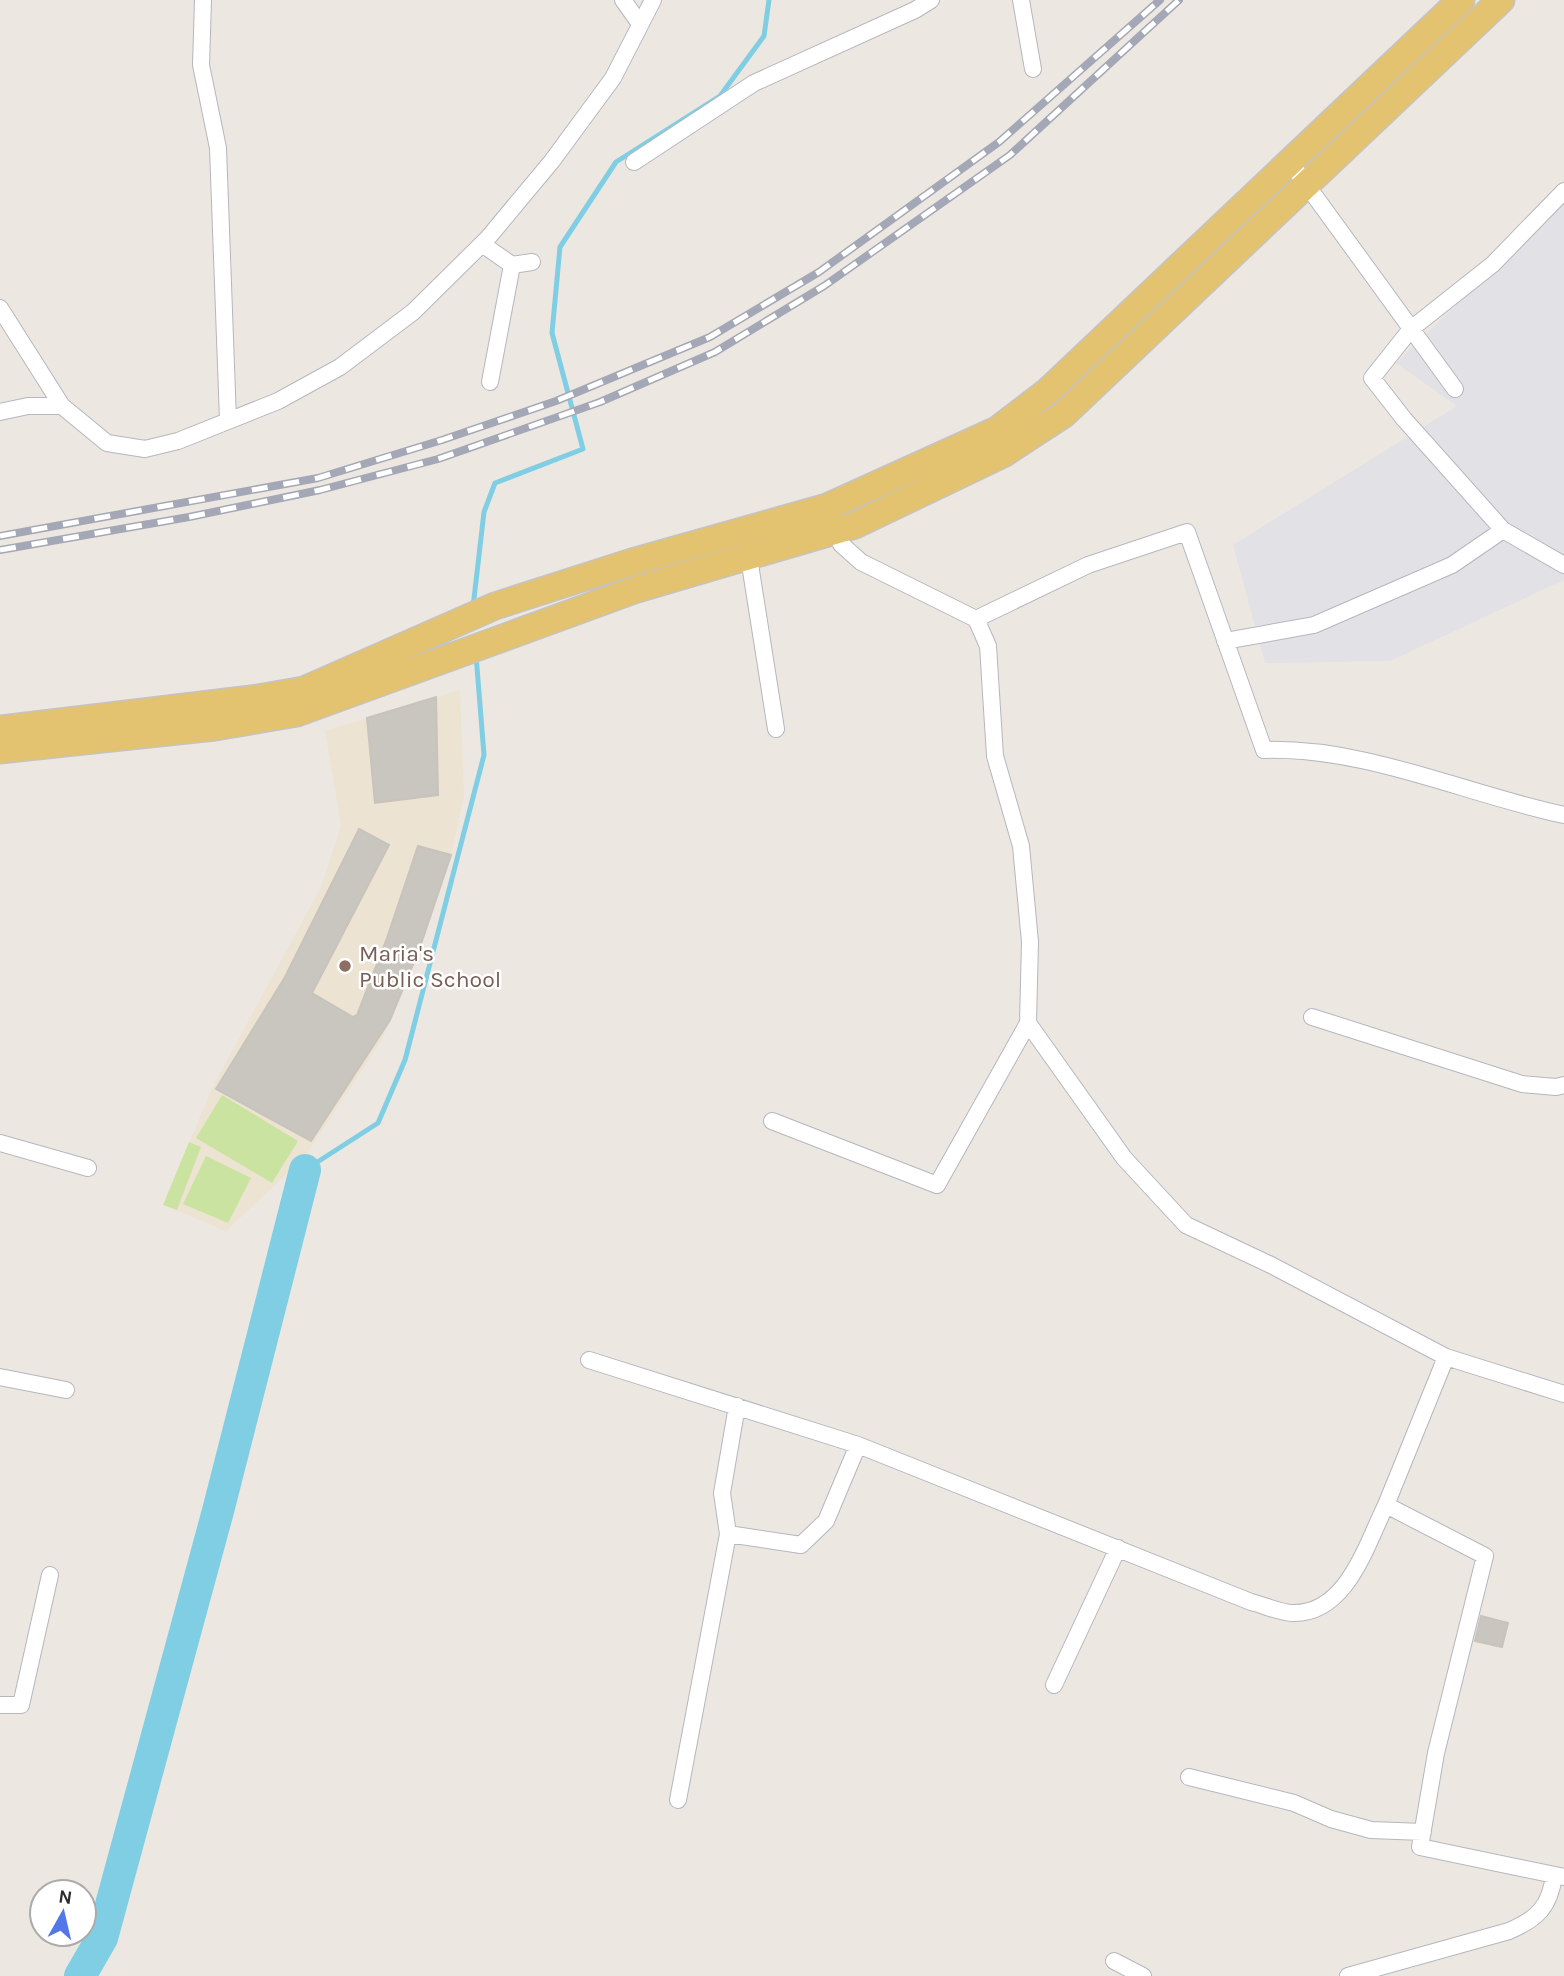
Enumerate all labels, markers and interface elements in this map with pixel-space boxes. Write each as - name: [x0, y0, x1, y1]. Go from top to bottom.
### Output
- place label: Maria's Public School: [359, 940, 501, 993]
- marker: Maria's Public School: [337, 958, 353, 974]
- north arrow: [28, 1878, 98, 1948]
- text: N: [57, 1885, 74, 1909]

